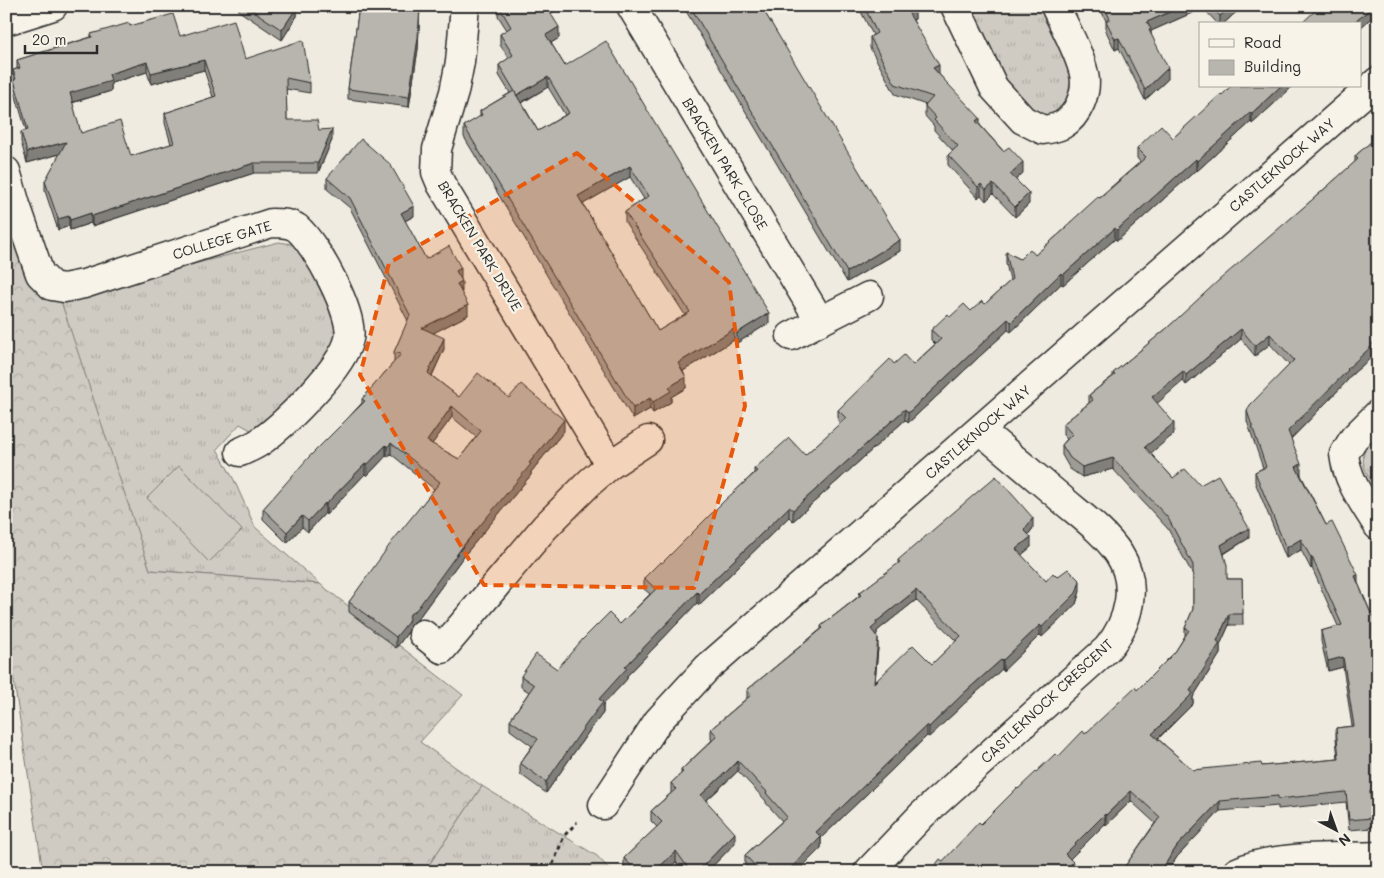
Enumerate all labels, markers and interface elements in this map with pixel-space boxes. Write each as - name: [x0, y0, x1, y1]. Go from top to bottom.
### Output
- scale bar: [25, 22, 98, 54]
- legend: [1199, 22, 1362, 88]
- text: 20 m: [32, 29, 66, 49]
- text: Road: [1244, 32, 1281, 52]
- text: Building: [1244, 56, 1301, 76]
- street label: BRACKEN PARK CLOSE: [678, 94, 773, 233]
- street label: CASTLEKNOCK WAY: [1225, 113, 1339, 216]
- street label: BRACKEN PARK DRIVE: [434, 177, 527, 314]
- street label: COLLEGE GATE: [170, 215, 274, 264]
- street label: CASTLEKNOCK WAY: [921, 380, 1035, 483]
- street label: CASTLEKNOCK CRESCENT: [976, 634, 1117, 767]
- north arrow: [1312, 806, 1362, 856]
- text: N: [1335, 830, 1355, 851]

